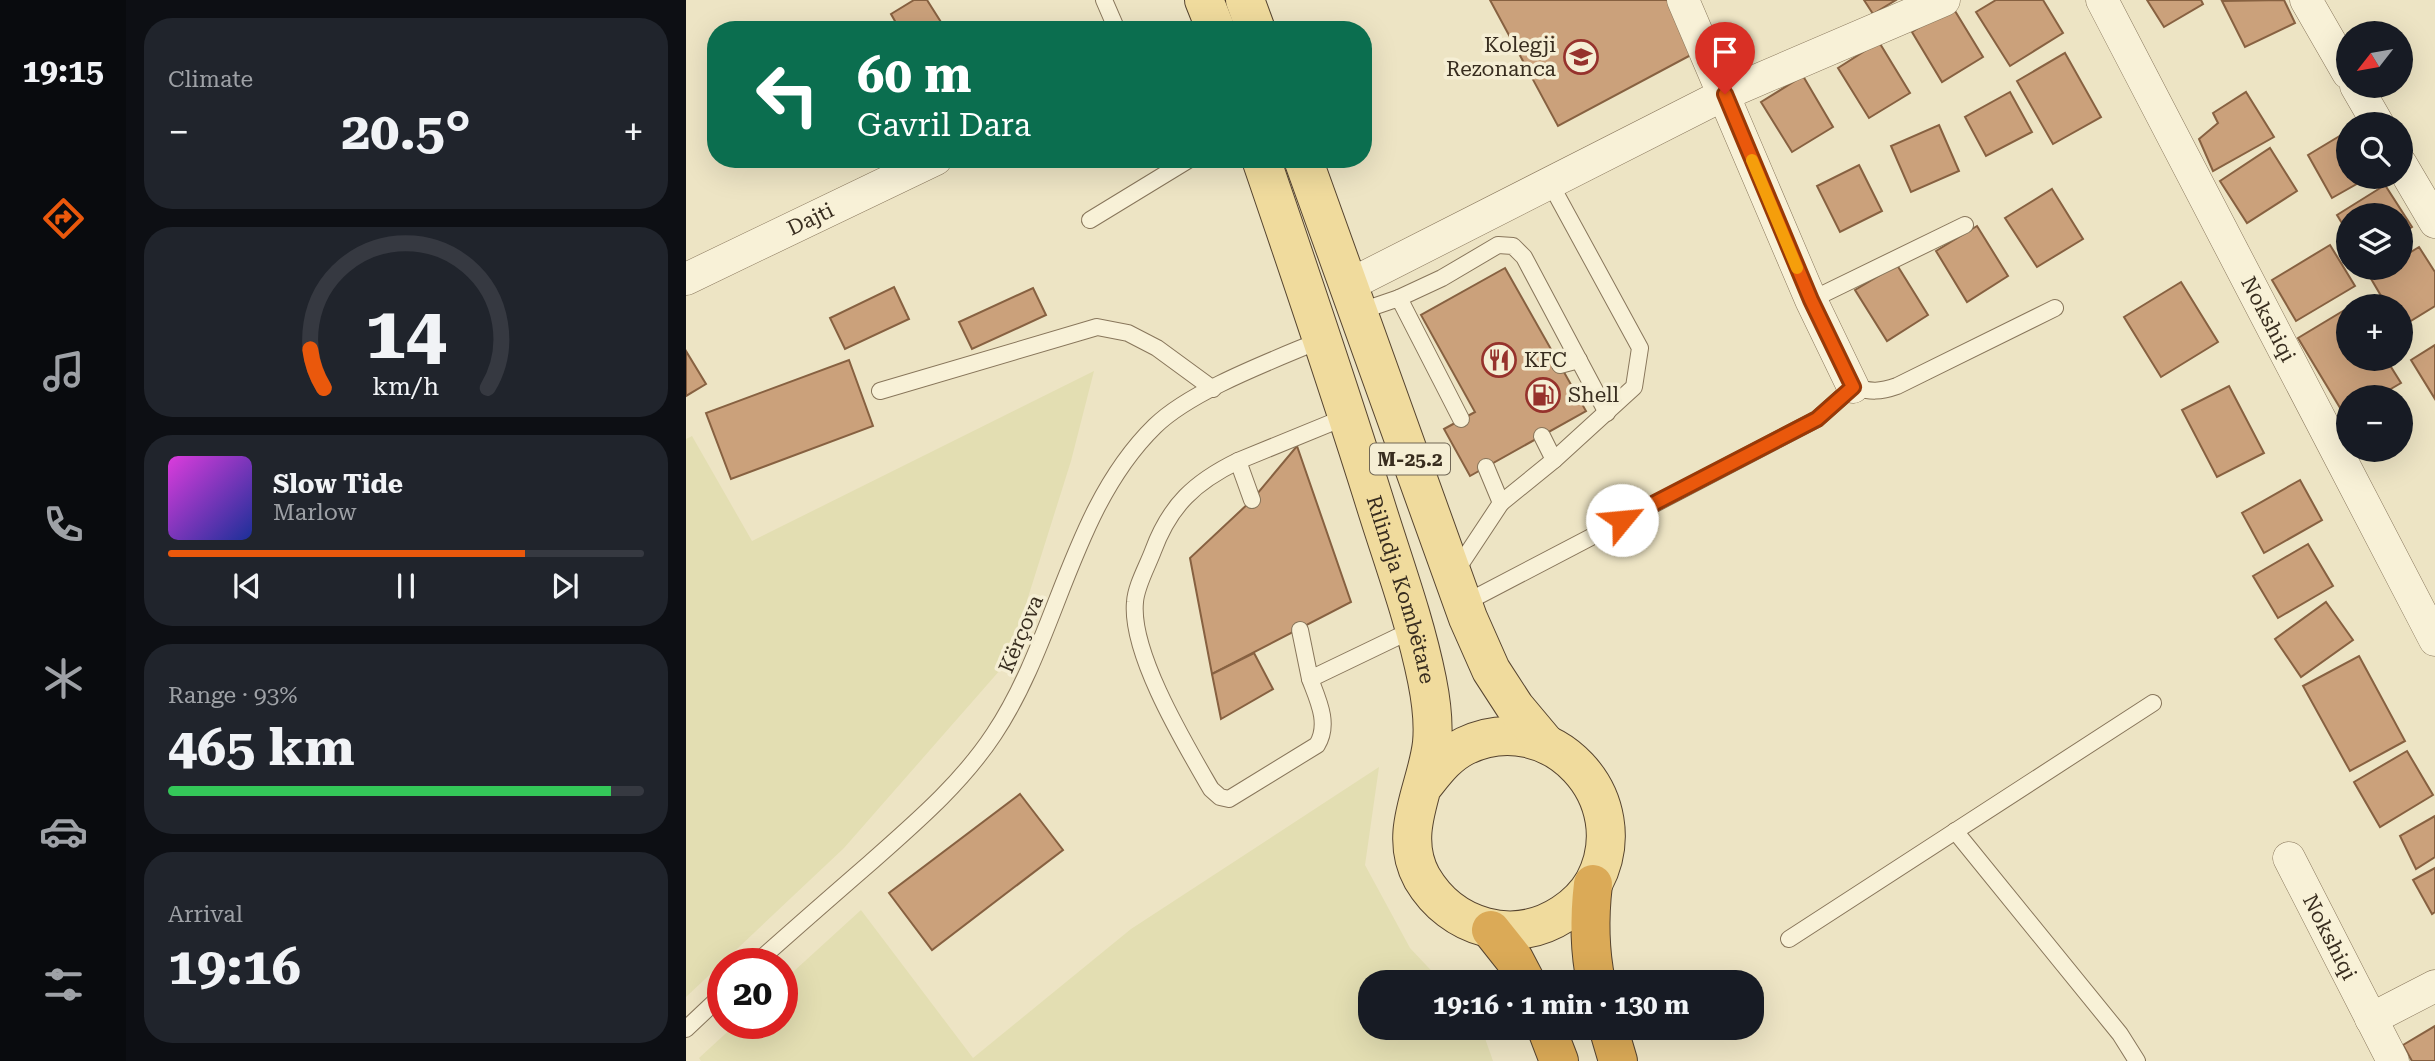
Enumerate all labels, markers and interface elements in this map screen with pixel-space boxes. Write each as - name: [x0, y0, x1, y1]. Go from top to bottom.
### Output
- north arrow: [2336, 21, 2413, 98]
- map controls: [2336, 21, 2413, 462]
- pin: [1695, 22, 1755, 94]
- place label: Kolegji Rezonanca: [1446, 33, 1557, 81]
- icon: arrive: [1706, 33, 1744, 71]
- school or university icon: Kolegji Rezonanca: [1562, 38, 1600, 76]
- text: 60 m: [857, 47, 972, 104]
- icon: left: [742, 49, 833, 140]
- text: 19:15: [22, 52, 104, 90]
- text: Climate: [168, 66, 253, 93]
- text: 20.5°: [341, 101, 471, 162]
- text: Gavril Dara: [857, 106, 1031, 144]
- text: −: [168, 110, 189, 154]
- text: +: [623, 110, 644, 154]
- button: search: [2336, 112, 2413, 189]
- icon: directions: [39, 194, 88, 243]
- street label: Dajti: [783, 198, 838, 241]
- button: layers: [2336, 203, 2413, 280]
- street label: Nokshiqi: [2236, 273, 2300, 366]
- text: 14: [365, 291, 447, 376]
- button: +: [2336, 294, 2413, 371]
- restaurant icon: KFC: [1480, 341, 1518, 379]
- icon: music: [39, 347, 88, 396]
- place label: KFC: [1524, 348, 1567, 372]
- text: km/h: [373, 372, 439, 401]
- fuel station icon: Shell: [1524, 376, 1562, 414]
- place label: Shell: [1568, 383, 1619, 407]
- button: −: [2336, 385, 2413, 462]
- road number: M-25.2: [1370, 444, 1450, 474]
- text: Slow Tide: [273, 469, 403, 499]
- position arrow: [1585, 483, 1659, 557]
- street label: Rilindja Kombëtare: [1361, 493, 1439, 686]
- text: Marlow: [273, 499, 356, 526]
- icon: phone: [39, 500, 88, 549]
- icon: previous: [228, 567, 266, 605]
- icon: pause: [387, 567, 425, 605]
- icon: next: [546, 567, 584, 605]
- street label: Kërçova: [994, 591, 1048, 677]
- icon: climate: [39, 654, 88, 703]
- text: Range · 93%: [168, 682, 297, 709]
- text: 465 km: [168, 717, 355, 778]
- icon: car: [39, 807, 88, 856]
- street label: Nokshiqi: [2298, 890, 2362, 984]
- text: Arrival: [168, 901, 243, 928]
- text: 19:16: [168, 936, 301, 997]
- speed limit sign: 20: [707, 948, 798, 1039]
- icon: filters: [39, 960, 88, 1009]
- text: 19:16 · 1 min · 130 m: [1433, 990, 1689, 1020]

